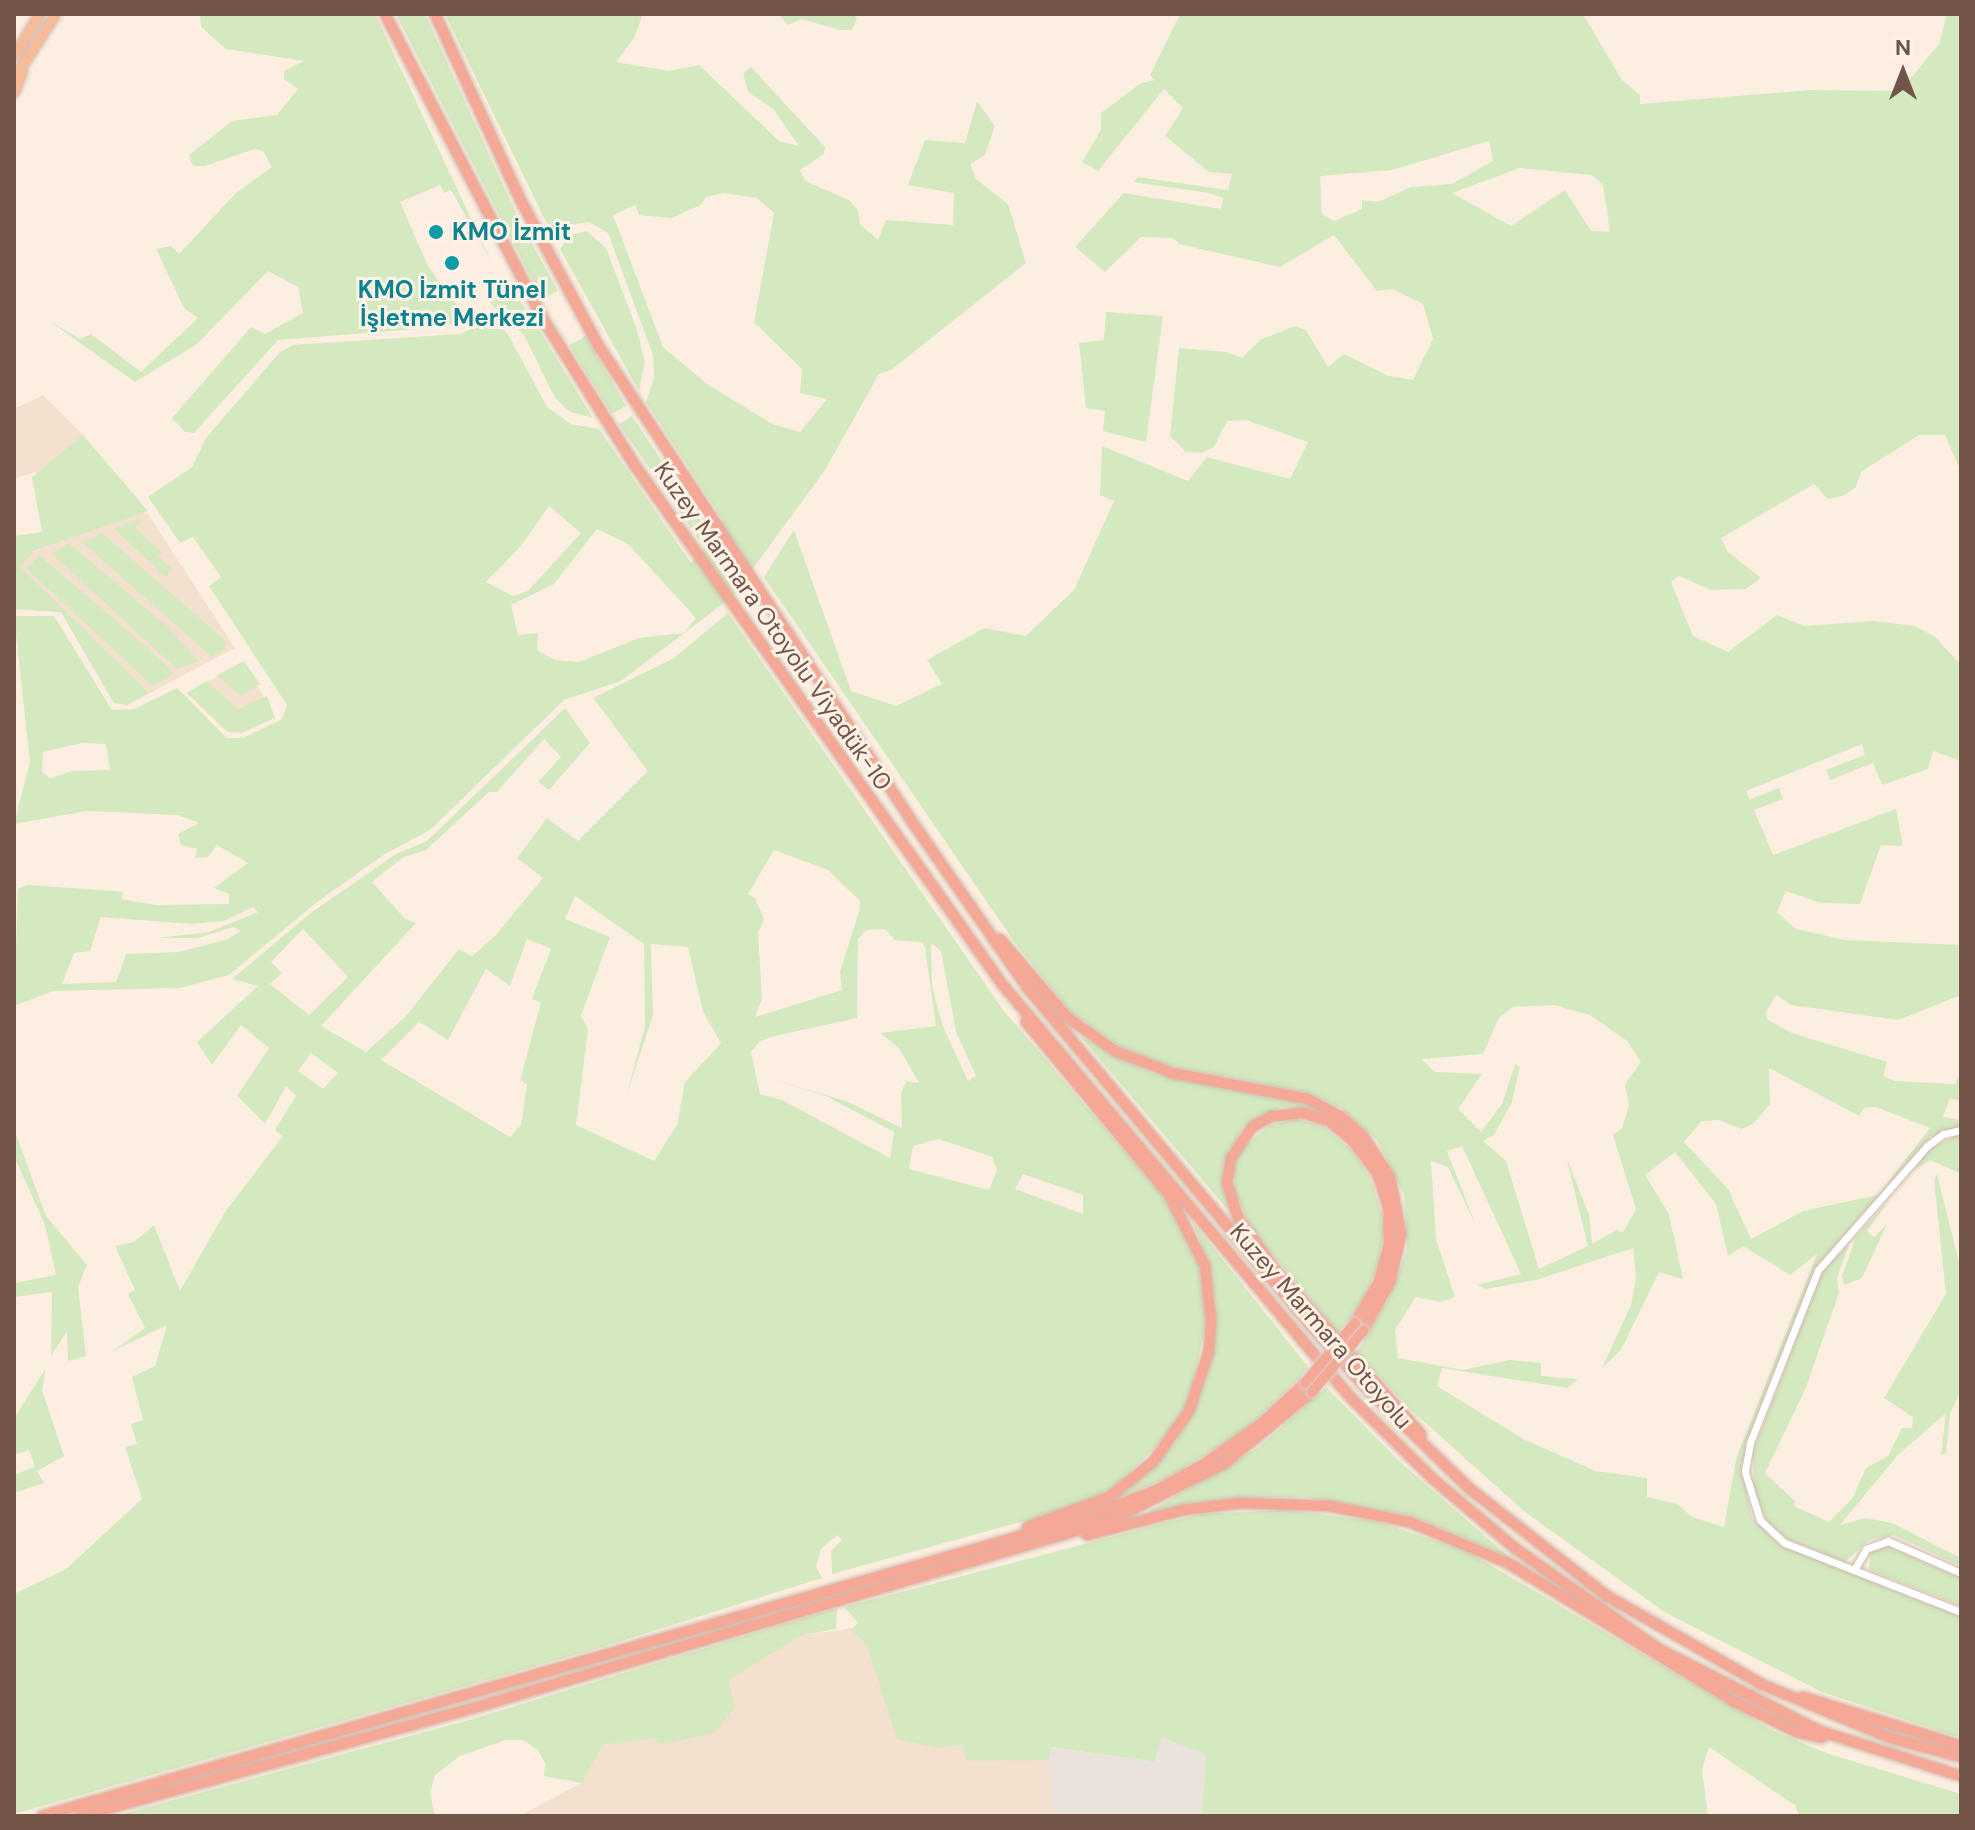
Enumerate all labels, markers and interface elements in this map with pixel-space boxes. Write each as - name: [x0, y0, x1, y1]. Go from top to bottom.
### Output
- north arrow: [1863, 32, 1943, 112]
- text: N: [1895, 33, 1911, 62]
- place label: KMO İzmit: [452, 218, 571, 246]
- marker: KMO İzmit: [427, 223, 445, 241]
- marker: KMO İzmit Tünel İşletme Merkezi: [443, 254, 461, 272]
- place label: KMO İzmit Tünel İşletme Merkezi: [358, 276, 546, 332]
- street label: Kuzey Marmara Otoyolu Viyadük-10: [648, 456, 898, 796]
- street label: Kuzey Marmara Otoyolu: [1224, 1217, 1418, 1435]

